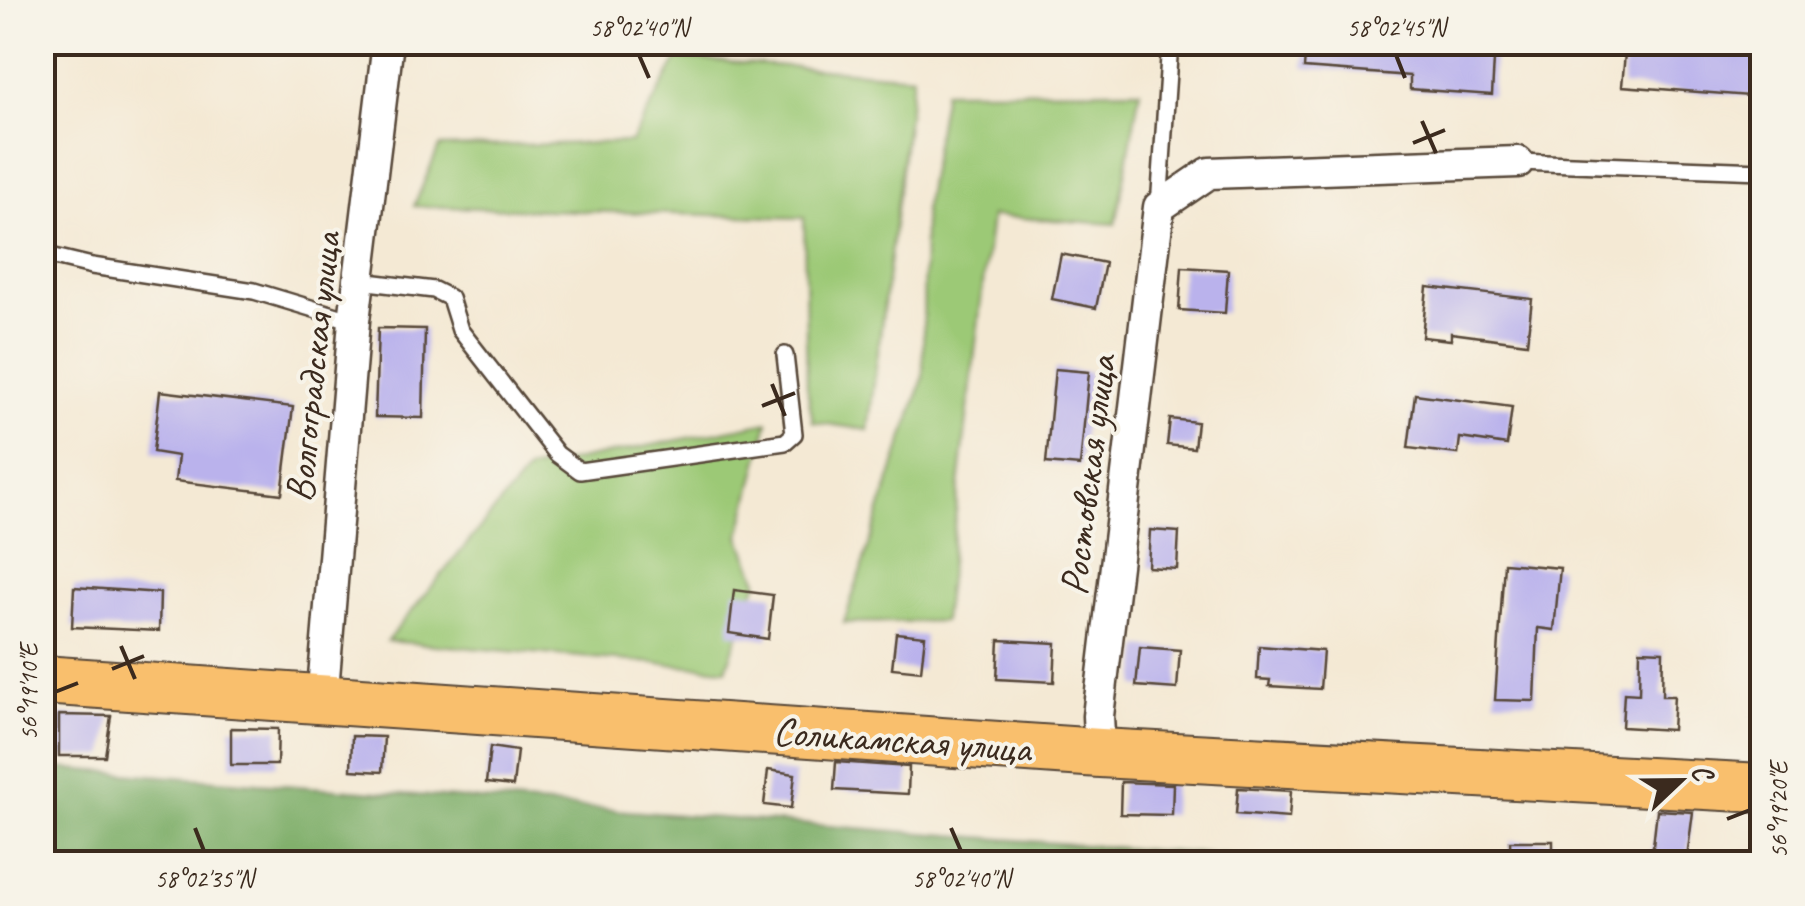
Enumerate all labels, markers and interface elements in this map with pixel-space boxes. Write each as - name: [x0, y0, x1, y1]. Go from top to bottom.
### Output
- text: 58°02'40"N: [590, 12, 692, 44]
- text: 58°02'45"N: [1347, 12, 1449, 44]
- street label: Волгоградская улица: [274, 227, 352, 504]
- street label: Ростовская улица: [1048, 350, 1128, 598]
- text: 56°19'10"E: [13, 641, 45, 740]
- street label: Соликамская улица: [772, 706, 1035, 774]
- north arrow: [1630, 731, 1730, 831]
- text: С: [1684, 759, 1723, 788]
- text: 56°19'20"E: [1763, 759, 1795, 858]
- text: 58°02'35"N: [155, 863, 257, 895]
- text: 58°02'40"N: [912, 863, 1014, 895]

